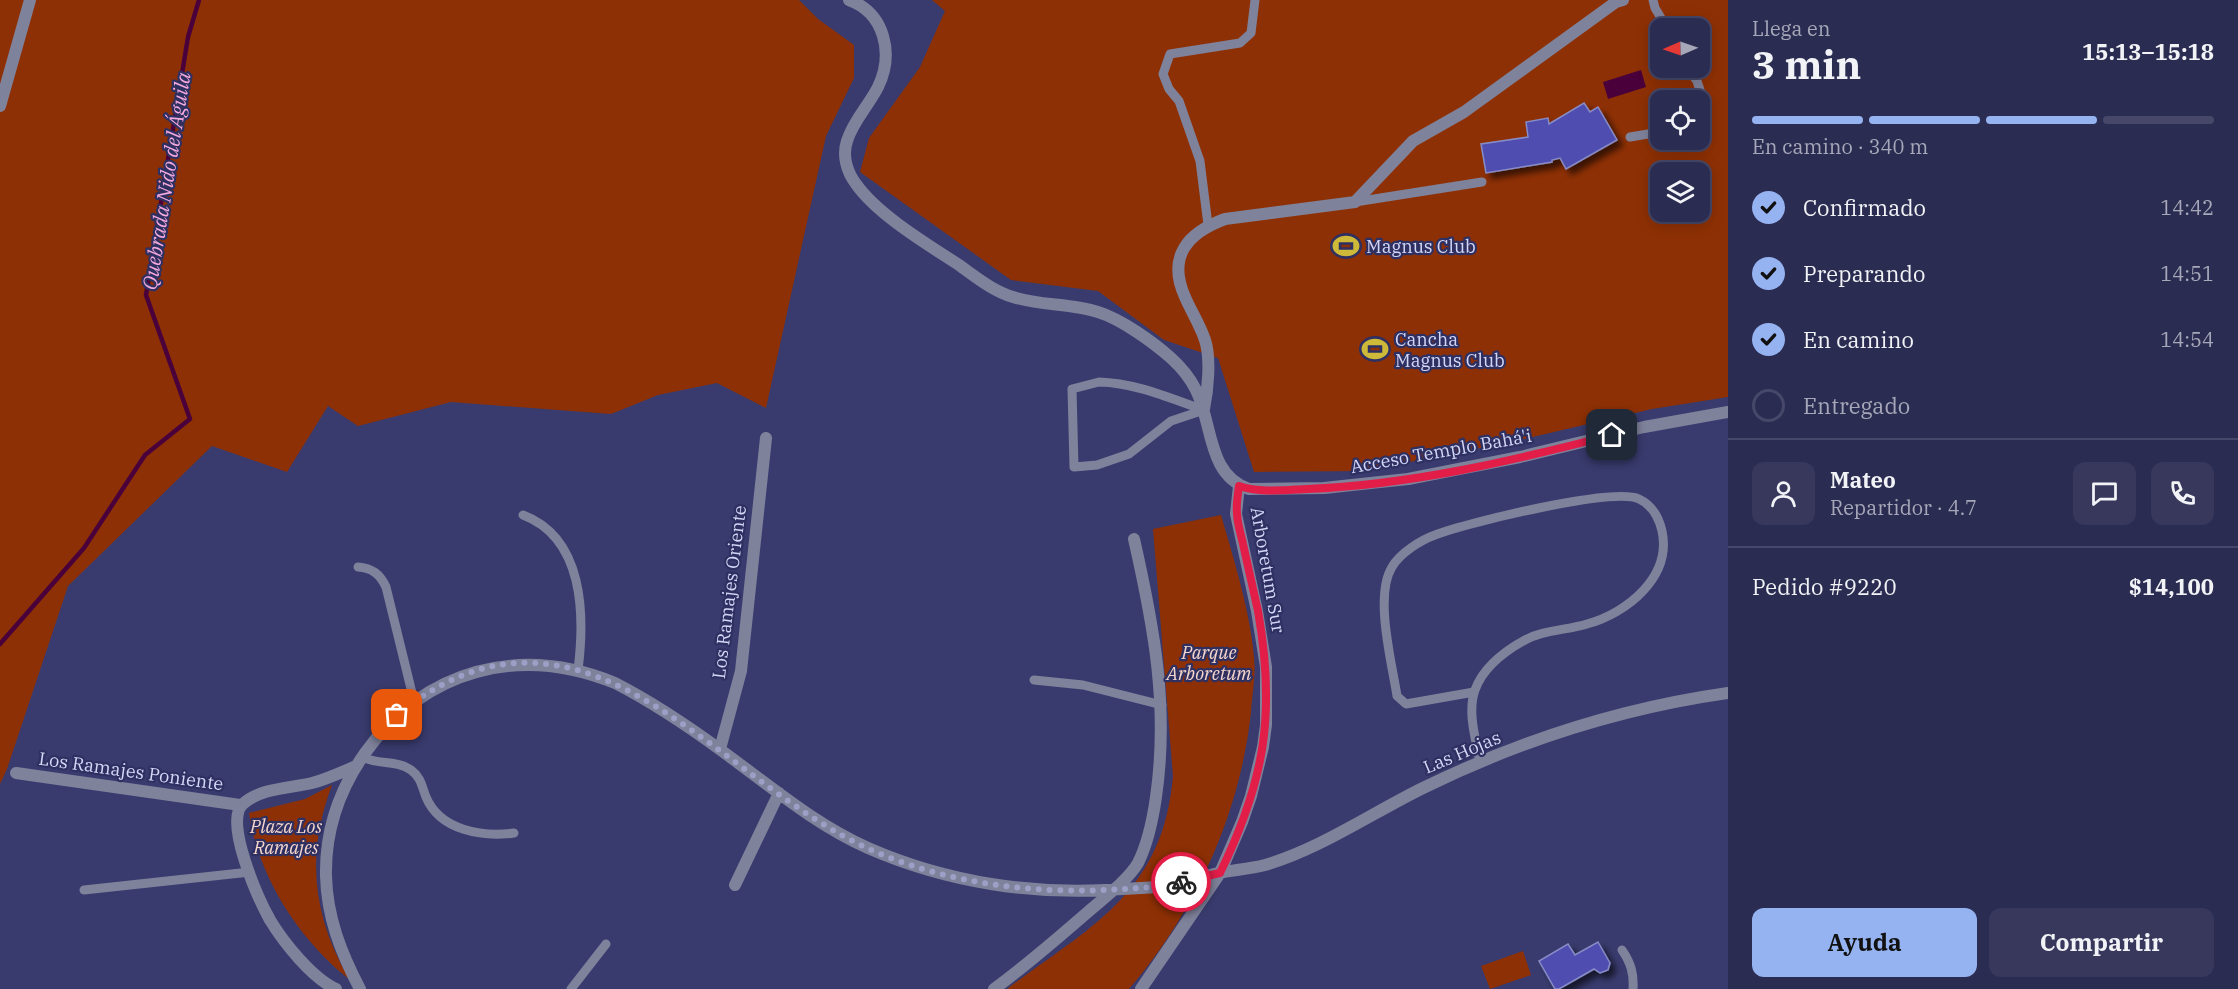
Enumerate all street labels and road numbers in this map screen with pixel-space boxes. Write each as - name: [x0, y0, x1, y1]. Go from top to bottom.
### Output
- street label: Acceso Templo Bahá'i: [1349, 424, 1534, 478]
- street label: Los Ramajes Oriente: [707, 504, 751, 680]
- street label: Arboretum Sur: [1246, 505, 1290, 635]
- street label: Las Hojas: [1420, 725, 1504, 779]
- street label: Los Ramajes Poniente: [37, 747, 225, 795]

